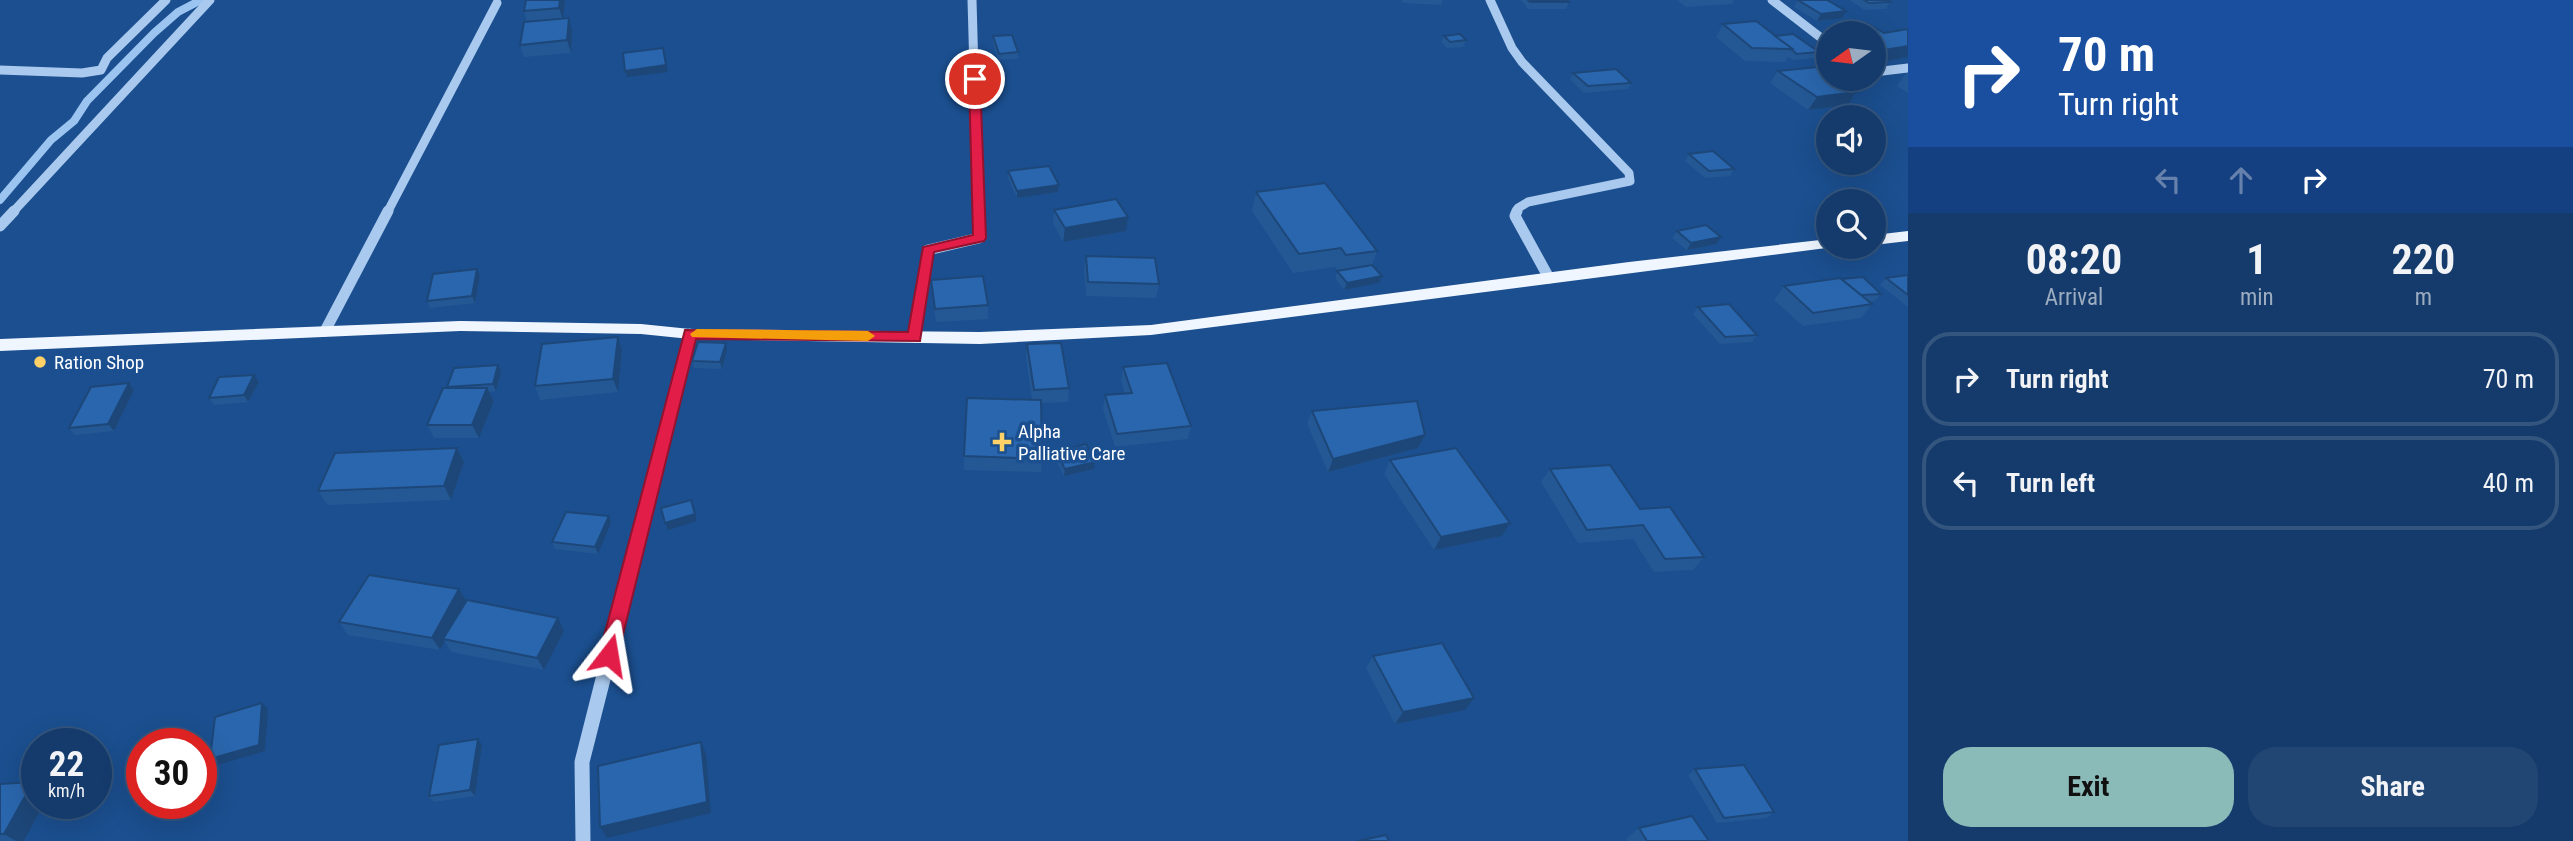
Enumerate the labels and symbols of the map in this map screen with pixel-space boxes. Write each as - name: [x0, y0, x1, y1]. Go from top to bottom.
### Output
- north arrow: [1816, 21, 1886, 91]
- pin: [945, 49, 1005, 109]
- place label: Ration Shop: [54, 351, 144, 374]
- marker: Ration Shop: [32, 354, 48, 370]
- place label: Alpha Palliative Care: [1018, 420, 1125, 465]
- marker: Alpha Palliative Care: [992, 432, 1012, 452]
- position arrow: [572, 618, 646, 692]
- speed limit sign: 30: [126, 728, 217, 819]

